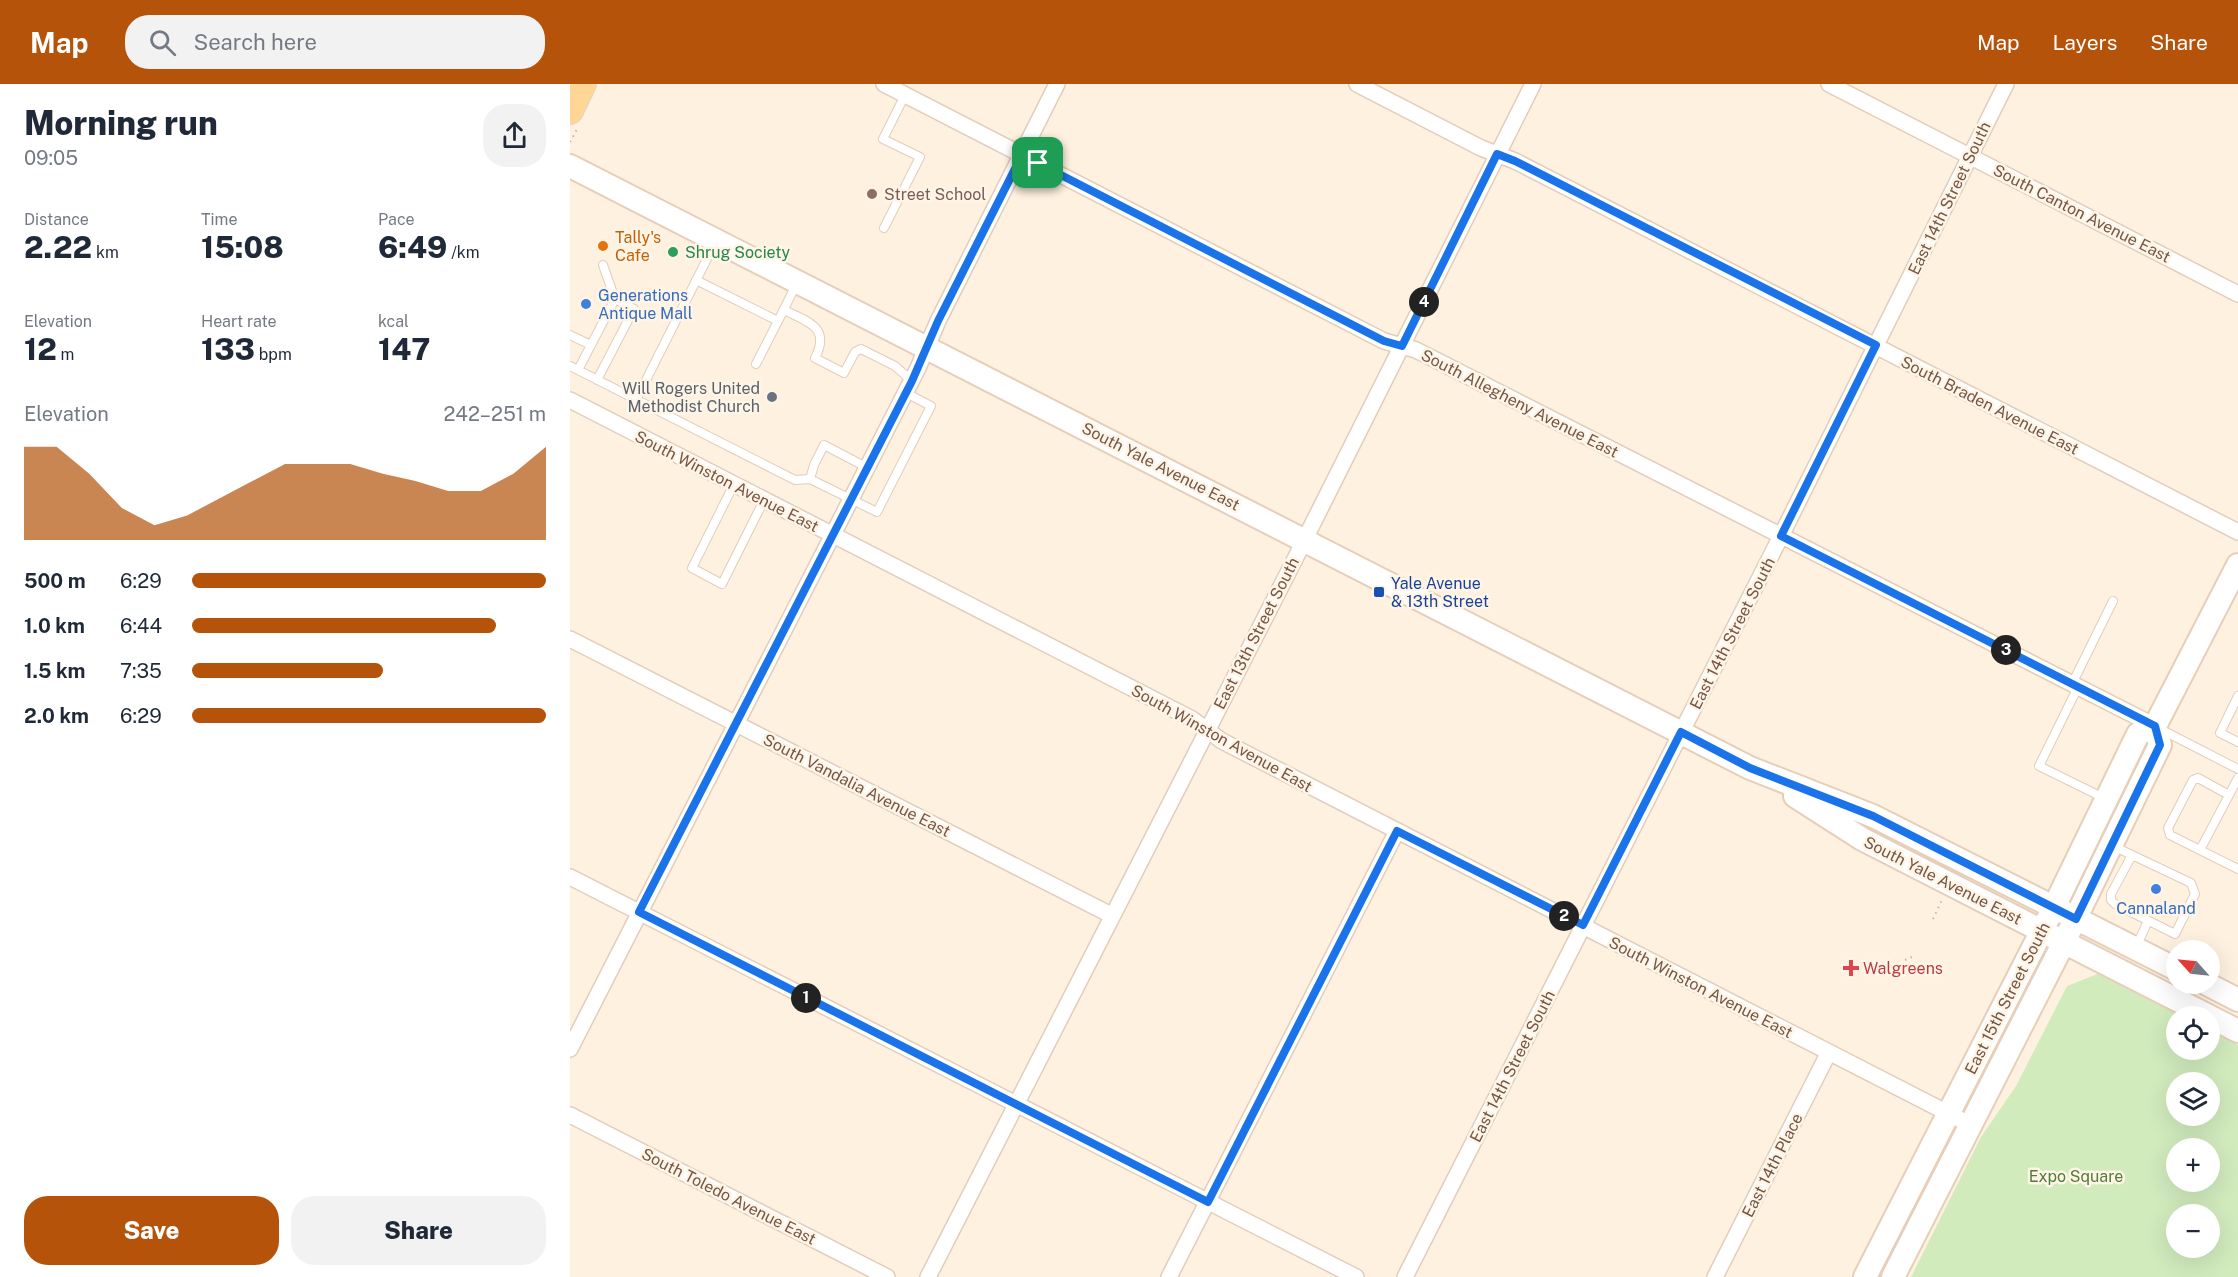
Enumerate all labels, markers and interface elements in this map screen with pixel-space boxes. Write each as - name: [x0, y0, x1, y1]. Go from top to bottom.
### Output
- search box: [125, 15, 545, 69]
- text: Map: [30, 26, 89, 59]
- icon: search: [146, 26, 179, 59]
- text: Search here: [194, 29, 317, 55]
- text: Map: [1977, 30, 2020, 55]
- text: Layers: [2053, 30, 2117, 55]
- text: Share: [2150, 30, 2208, 55]
- text: Morning run: [24, 104, 218, 142]
- button: share: [483, 104, 546, 167]
- street label: East 14th Street South: [1904, 119, 1995, 278]
- pin: [1012, 137, 1063, 188]
- text: 09:05: [24, 146, 78, 170]
- icon: arrive: [1021, 146, 1054, 179]
- street label: South Canton Avenue East: [1990, 160, 2174, 267]
- place label: Street School: [884, 185, 986, 204]
- marker: Street School: [865, 187, 879, 201]
- text: Distance: [24, 210, 89, 229]
- text: Time: [201, 210, 237, 229]
- text: Pace: [378, 210, 415, 229]
- place label: Tally's Cafe: [615, 228, 661, 265]
- text: 2.22: [24, 229, 92, 265]
- text: 15:08: [201, 229, 284, 265]
- text: 6:49: [378, 229, 447, 265]
- marker: Tally's Cafe: [596, 239, 610, 253]
- text: km: [92, 243, 119, 262]
- text: /km: [447, 243, 480, 262]
- place label: Shrug Society: [685, 243, 791, 262]
- marker: Shrug Society: [666, 245, 680, 259]
- place label: Generations Antique Mall: [598, 286, 693, 323]
- pin: 4: [1409, 287, 1439, 317]
- text: 4: [1419, 292, 1429, 311]
- marker: Generations Antique Mall: [579, 297, 593, 311]
- text: Elevation: [24, 312, 92, 331]
- text: Heart rate: [201, 312, 277, 331]
- text: kcal: [378, 312, 409, 331]
- text: 12: [24, 331, 57, 367]
- text: 133: [201, 331, 255, 367]
- text: 147: [378, 331, 430, 367]
- text: m: [57, 345, 74, 364]
- text: bpm: [255, 345, 292, 364]
- street label: South Allegheny Avenue East: [1418, 345, 1622, 462]
- street label: South Braden Avenue East: [1898, 352, 2082, 459]
- place label: Will Rogers United Methodist Church: [622, 379, 760, 416]
- marker: Will Rogers United Methodist Church: [765, 390, 779, 404]
- text: Elevation: [24, 402, 109, 426]
- text: 242–251 m: [443, 402, 546, 426]
- street label: South Yale Avenue East: [1079, 418, 1243, 515]
- street label: South Winston Avenue East: [632, 427, 822, 536]
- street label: East 13th Street South: [1210, 554, 1303, 712]
- street label: East 14th Street South: [1686, 554, 1779, 712]
- text: 500 m: [24, 569, 86, 593]
- text: 6:29: [120, 569, 162, 593]
- place label: Yale Avenue & 13th Street: [1391, 574, 1489, 611]
- marker: Yale Avenue & 13th Street: [1372, 585, 1386, 599]
- text: 1.0 km: [24, 614, 85, 638]
- text: 6:44: [120, 614, 162, 638]
- pin: 3: [1991, 635, 2021, 665]
- text: 3: [2001, 640, 2011, 659]
- text: 1.5 km: [24, 659, 85, 683]
- text: 7:35: [120, 659, 162, 683]
- street label: South Winston Avenue East: [1128, 681, 1316, 796]
- text: 2.0 km: [24, 704, 89, 728]
- text: 6:29: [120, 704, 162, 728]
- street label: South Vandalia Avenue East: [760, 730, 954, 841]
- street label: South Yale Avenue East: [1861, 832, 2025, 929]
- marker: Cannaland: [2149, 882, 2163, 896]
- place label: Cannaland: [2116, 899, 2196, 918]
- pin: 2: [1549, 901, 1579, 931]
- text: 2: [1559, 906, 1569, 925]
- street label: East 15th Street South: [1961, 919, 2054, 1077]
- street label: South Winston Avenue East: [1606, 933, 1796, 1042]
- north arrow: [2166, 940, 2220, 994]
- map controls: [2166, 940, 2220, 1258]
- place label: Walgreens: [1863, 959, 1943, 978]
- marker: Walgreens: [1844, 961, 1858, 975]
- pin: 1: [791, 983, 821, 1013]
- street label: East 14th Street South: [1466, 987, 1559, 1145]
- text: 1: [803, 988, 809, 1007]
- button: locate: [2166, 1006, 2220, 1060]
- button: layers: [2166, 1072, 2220, 1126]
- street label: East 14th Place: [1738, 1110, 1807, 1220]
- button: +: [2166, 1138, 2220, 1192]
- street label: South Toledo Avenue East: [638, 1144, 819, 1249]
- park label: Expo Square: [2029, 1167, 2123, 1186]
- button: Save: [24, 1196, 279, 1265]
- button: Share: [291, 1196, 546, 1265]
- button: −: [2166, 1204, 2220, 1258]

